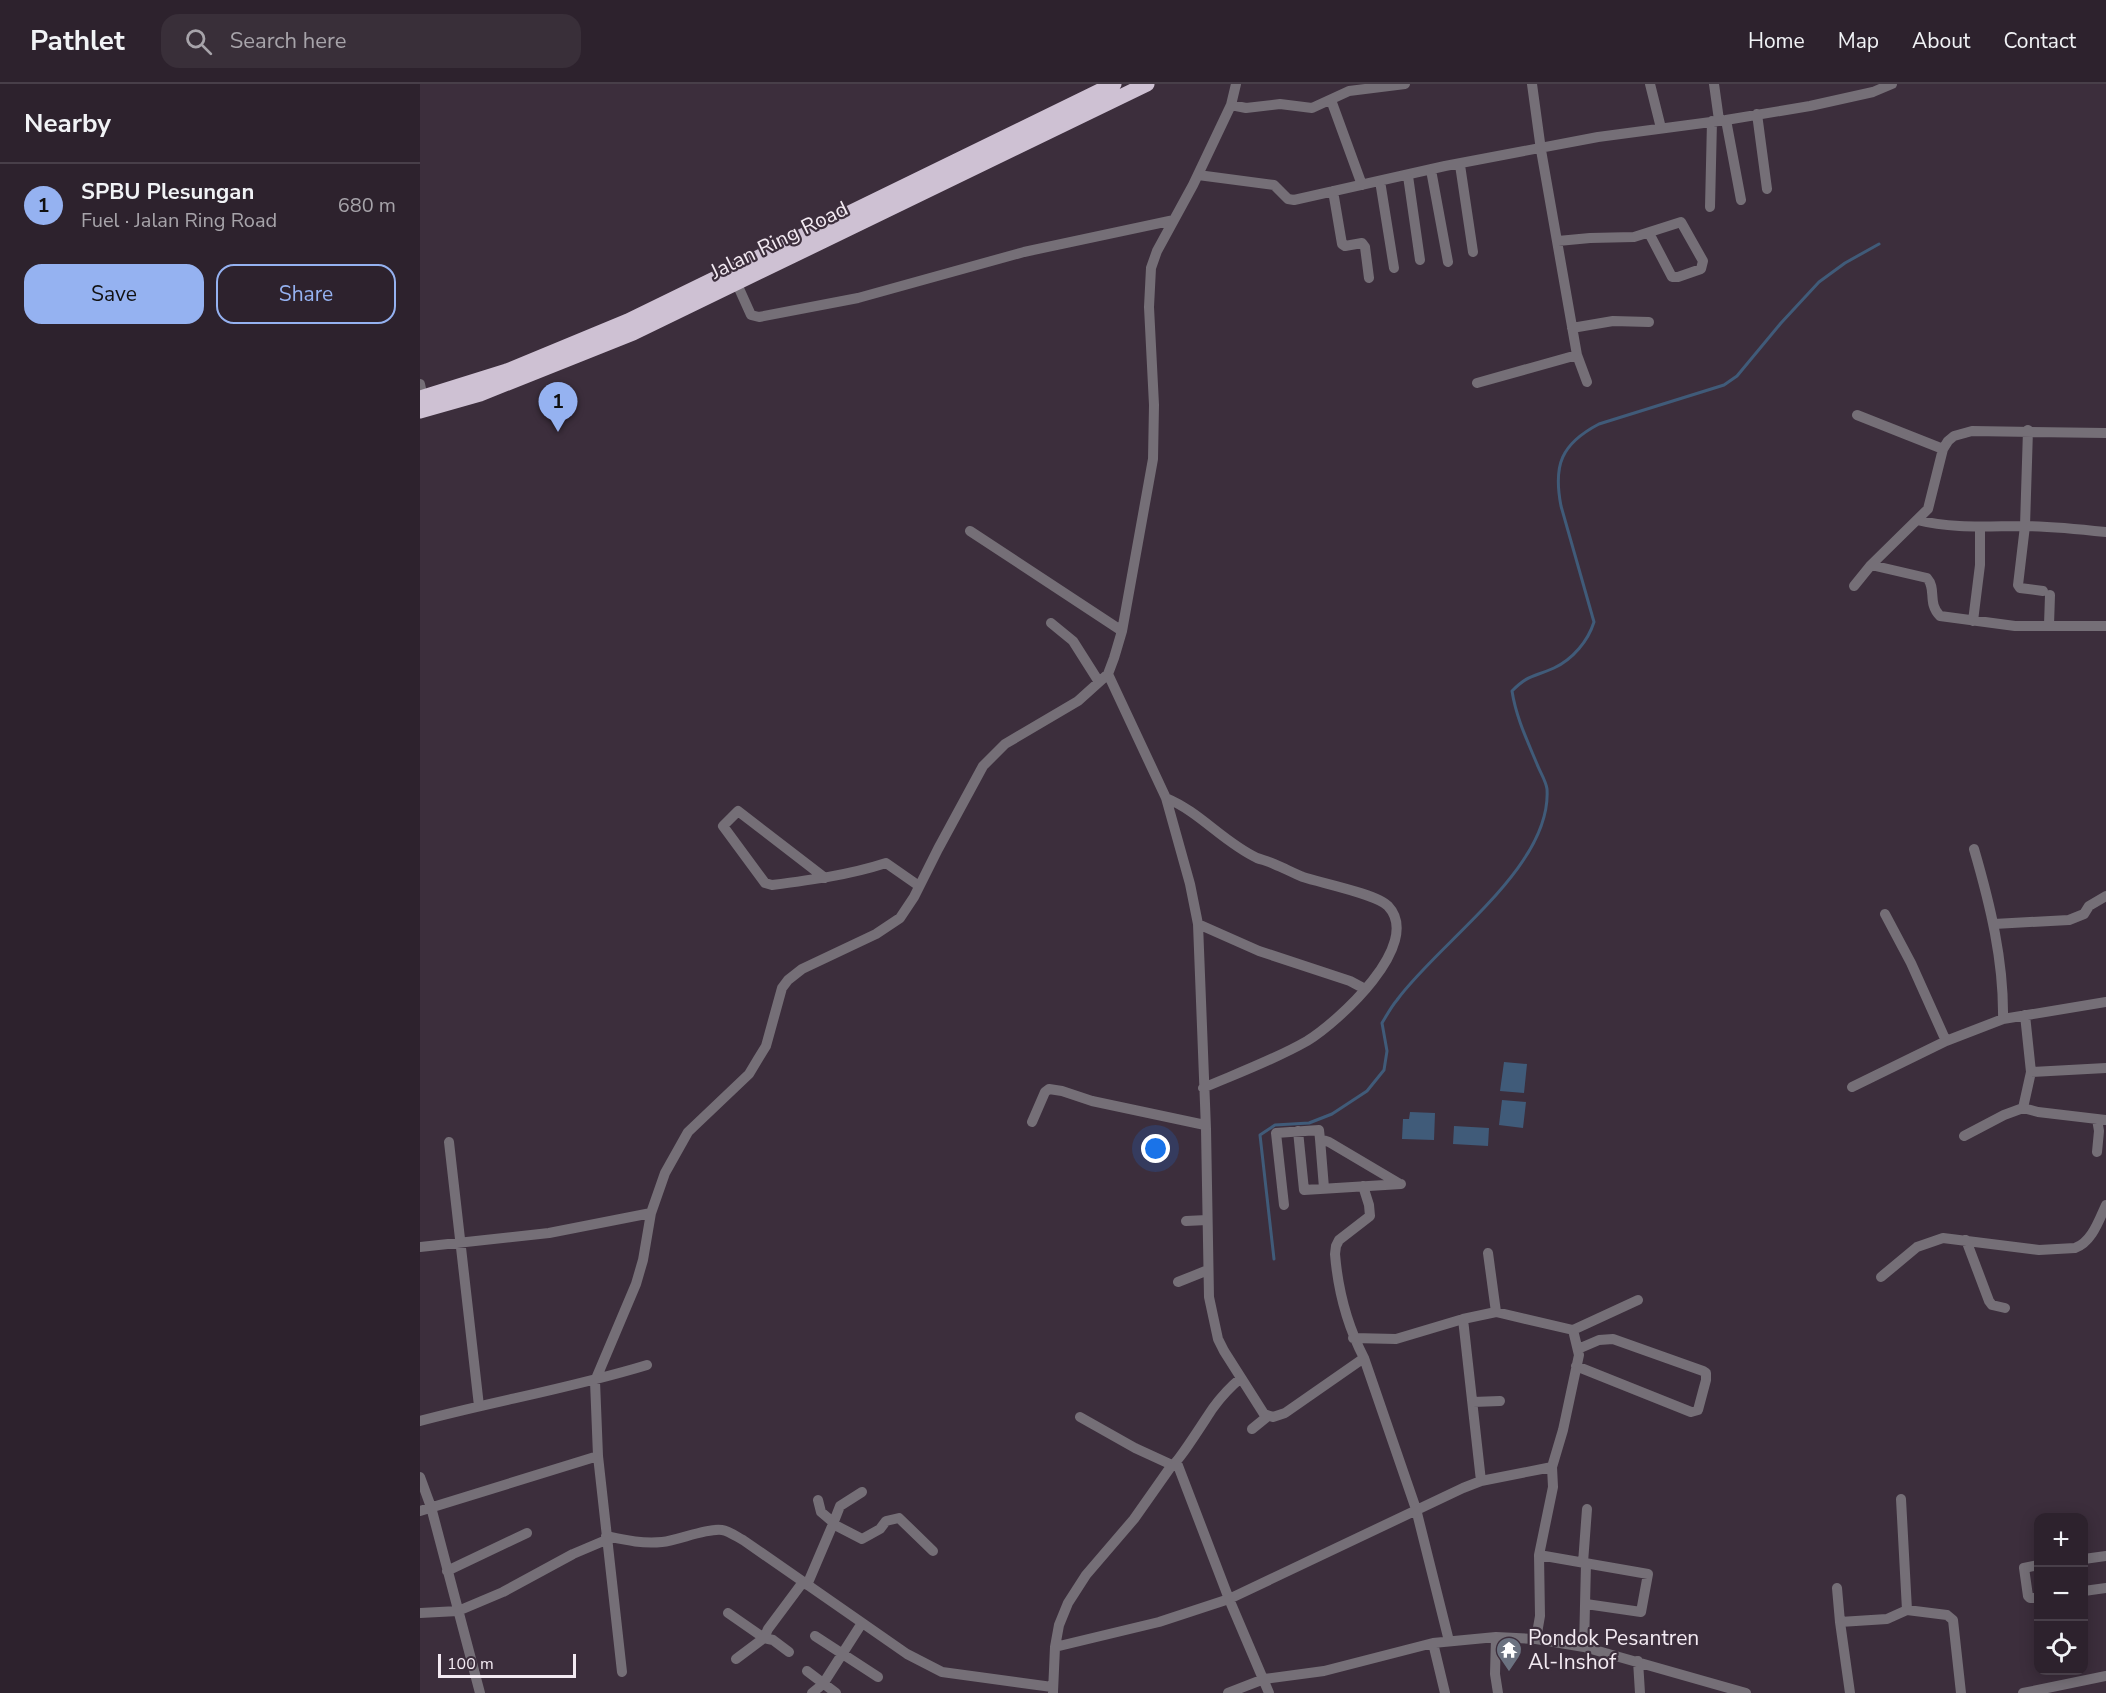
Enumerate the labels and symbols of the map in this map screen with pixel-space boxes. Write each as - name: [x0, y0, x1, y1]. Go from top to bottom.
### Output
- street label: Jalan Ring Road: [705, 195, 853, 286]
- pin: 1: [538, 382, 578, 432]
- your location: [1141, 1134, 1170, 1163]
- place label: Pondok Pesantren Al-Inshof: [1528, 1624, 1699, 1676]
- temple icon: Pondok Pesantren Al-Inshof: [1494, 1635, 1524, 1673]
- scale bar: [438, 1651, 576, 1678]

